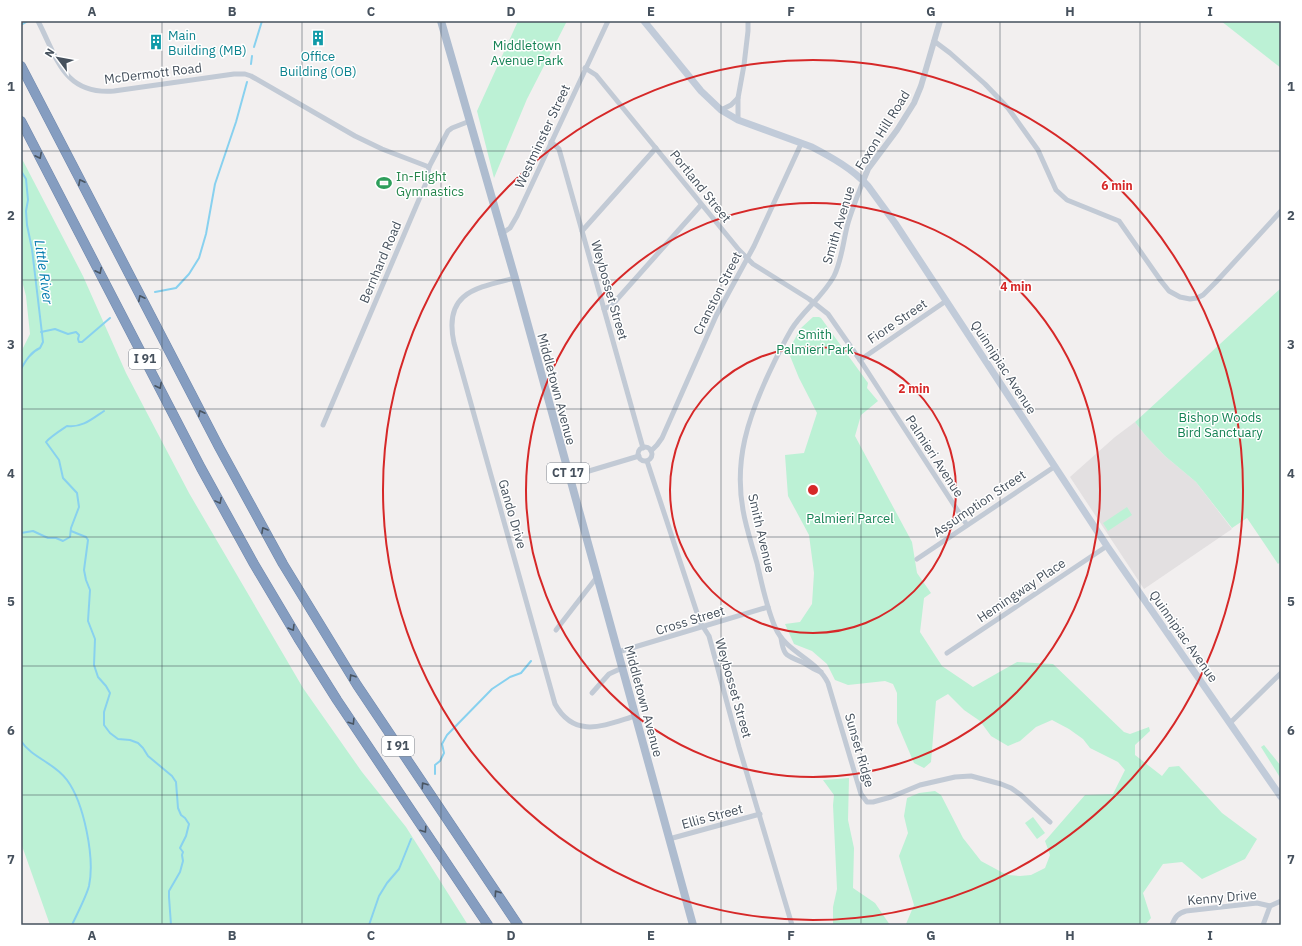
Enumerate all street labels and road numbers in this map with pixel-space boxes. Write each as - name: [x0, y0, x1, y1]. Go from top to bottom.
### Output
- street label: McDermott Road: [103, 59, 203, 88]
- street label: Westminster Street: [511, 82, 574, 191]
- street label: Foxon Hill Road: [851, 87, 914, 173]
- street label: Portland Street: [666, 147, 735, 226]
- street label: Smith Avenue: [819, 184, 858, 266]
- street label: Bernhard Road: [356, 219, 405, 306]
- street label: Weybosset Street: [587, 238, 632, 342]
- street label: Cranston Street: [689, 249, 746, 338]
- street label: Fiore Street: [864, 295, 930, 348]
- street label: Quinnipiac Avenue: [967, 317, 1040, 417]
- street label: Middletown Avenue: [533, 331, 580, 447]
- road number: I 91: [129, 349, 161, 369]
- street label: Palmieri Avenue: [902, 412, 967, 501]
- road number: CT 17: [547, 463, 589, 483]
- street label: Assumption Street: [930, 466, 1029, 541]
- street label: Gando Drive: [495, 477, 531, 551]
- street label: Smith Avenue: [744, 492, 779, 574]
- street label: Hemingway Place: [974, 554, 1069, 626]
- street label: Quinnipiac Avenue: [1145, 587, 1222, 686]
- street label: Cross Street: [654, 602, 727, 639]
- street label: Weybosset Street: [711, 636, 756, 740]
- street label: Middletown Avenue: [620, 643, 667, 759]
- street label: Sunset Ridge: [841, 711, 878, 789]
- road number: I 91: [382, 736, 414, 756]
- street label: Ellis Street: [680, 800, 745, 833]
- street label: Kenny Drive: [1187, 886, 1257, 909]

